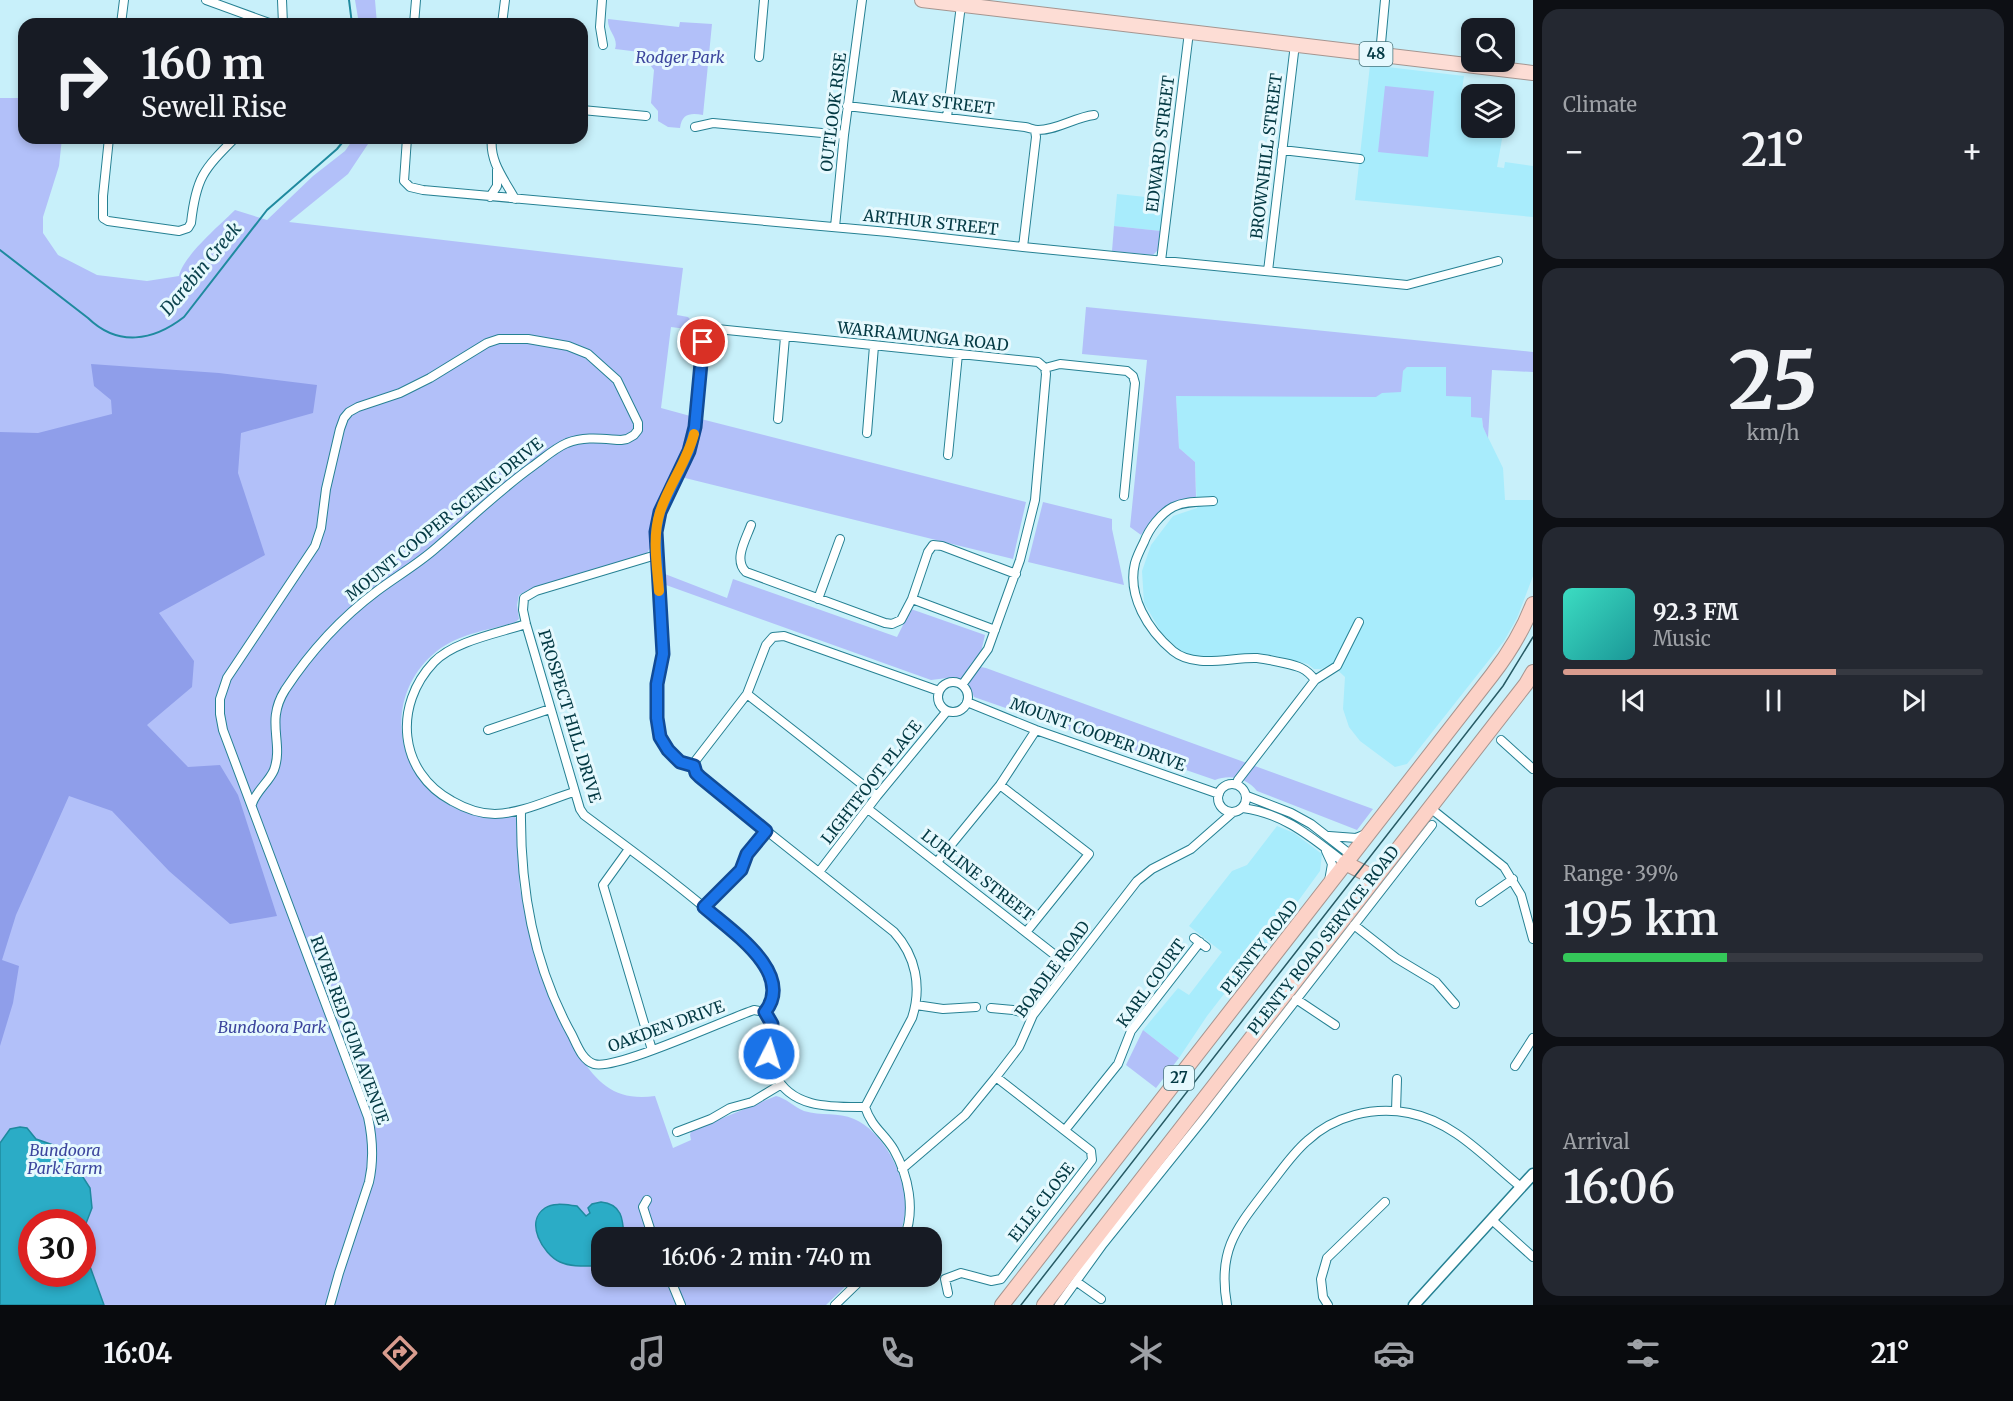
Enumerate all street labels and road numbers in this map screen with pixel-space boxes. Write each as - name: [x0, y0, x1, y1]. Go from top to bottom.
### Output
- road number: 48: [1360, 42, 1392, 66]
- street label: OUTLOOK RISE: [816, 51, 850, 173]
- street label: BROWNHILL STREET: [1246, 72, 1286, 240]
- street label: EDWARD STREET: [1142, 74, 1178, 214]
- street label: MAY STREET: [890, 86, 996, 118]
- street label: ARTHUR STREET: [861, 205, 1000, 239]
- street label: WARRAMUNGA ROAD: [835, 317, 1010, 355]
- street label: MOUNT COOPER SCENIC DRIVE: [341, 433, 547, 605]
- street label: PROSPECT HILL DRIVE: [534, 627, 606, 806]
- street label: MOUNT COOPER DRIVE: [1007, 693, 1189, 775]
- street label: LIGHTFOOT PLACE: [817, 716, 926, 848]
- street label: LURLINE STREET: [918, 825, 1038, 925]
- street label: PLENTY ROAD SERVICE ROAD: [1243, 842, 1403, 1038]
- street label: PLENTY ROAD: [1216, 896, 1302, 998]
- street label: BOADLE ROAD: [1010, 917, 1094, 1021]
- street label: RIVER RED GUM AVENUE: [307, 933, 394, 1128]
- street label: KARL COURT: [1112, 935, 1190, 1031]
- street label: OAKDEN DRIVE: [605, 995, 728, 1056]
- road number: 27: [1164, 1066, 1194, 1090]
- street label: ELLE CLOSE: [1004, 1158, 1079, 1246]

